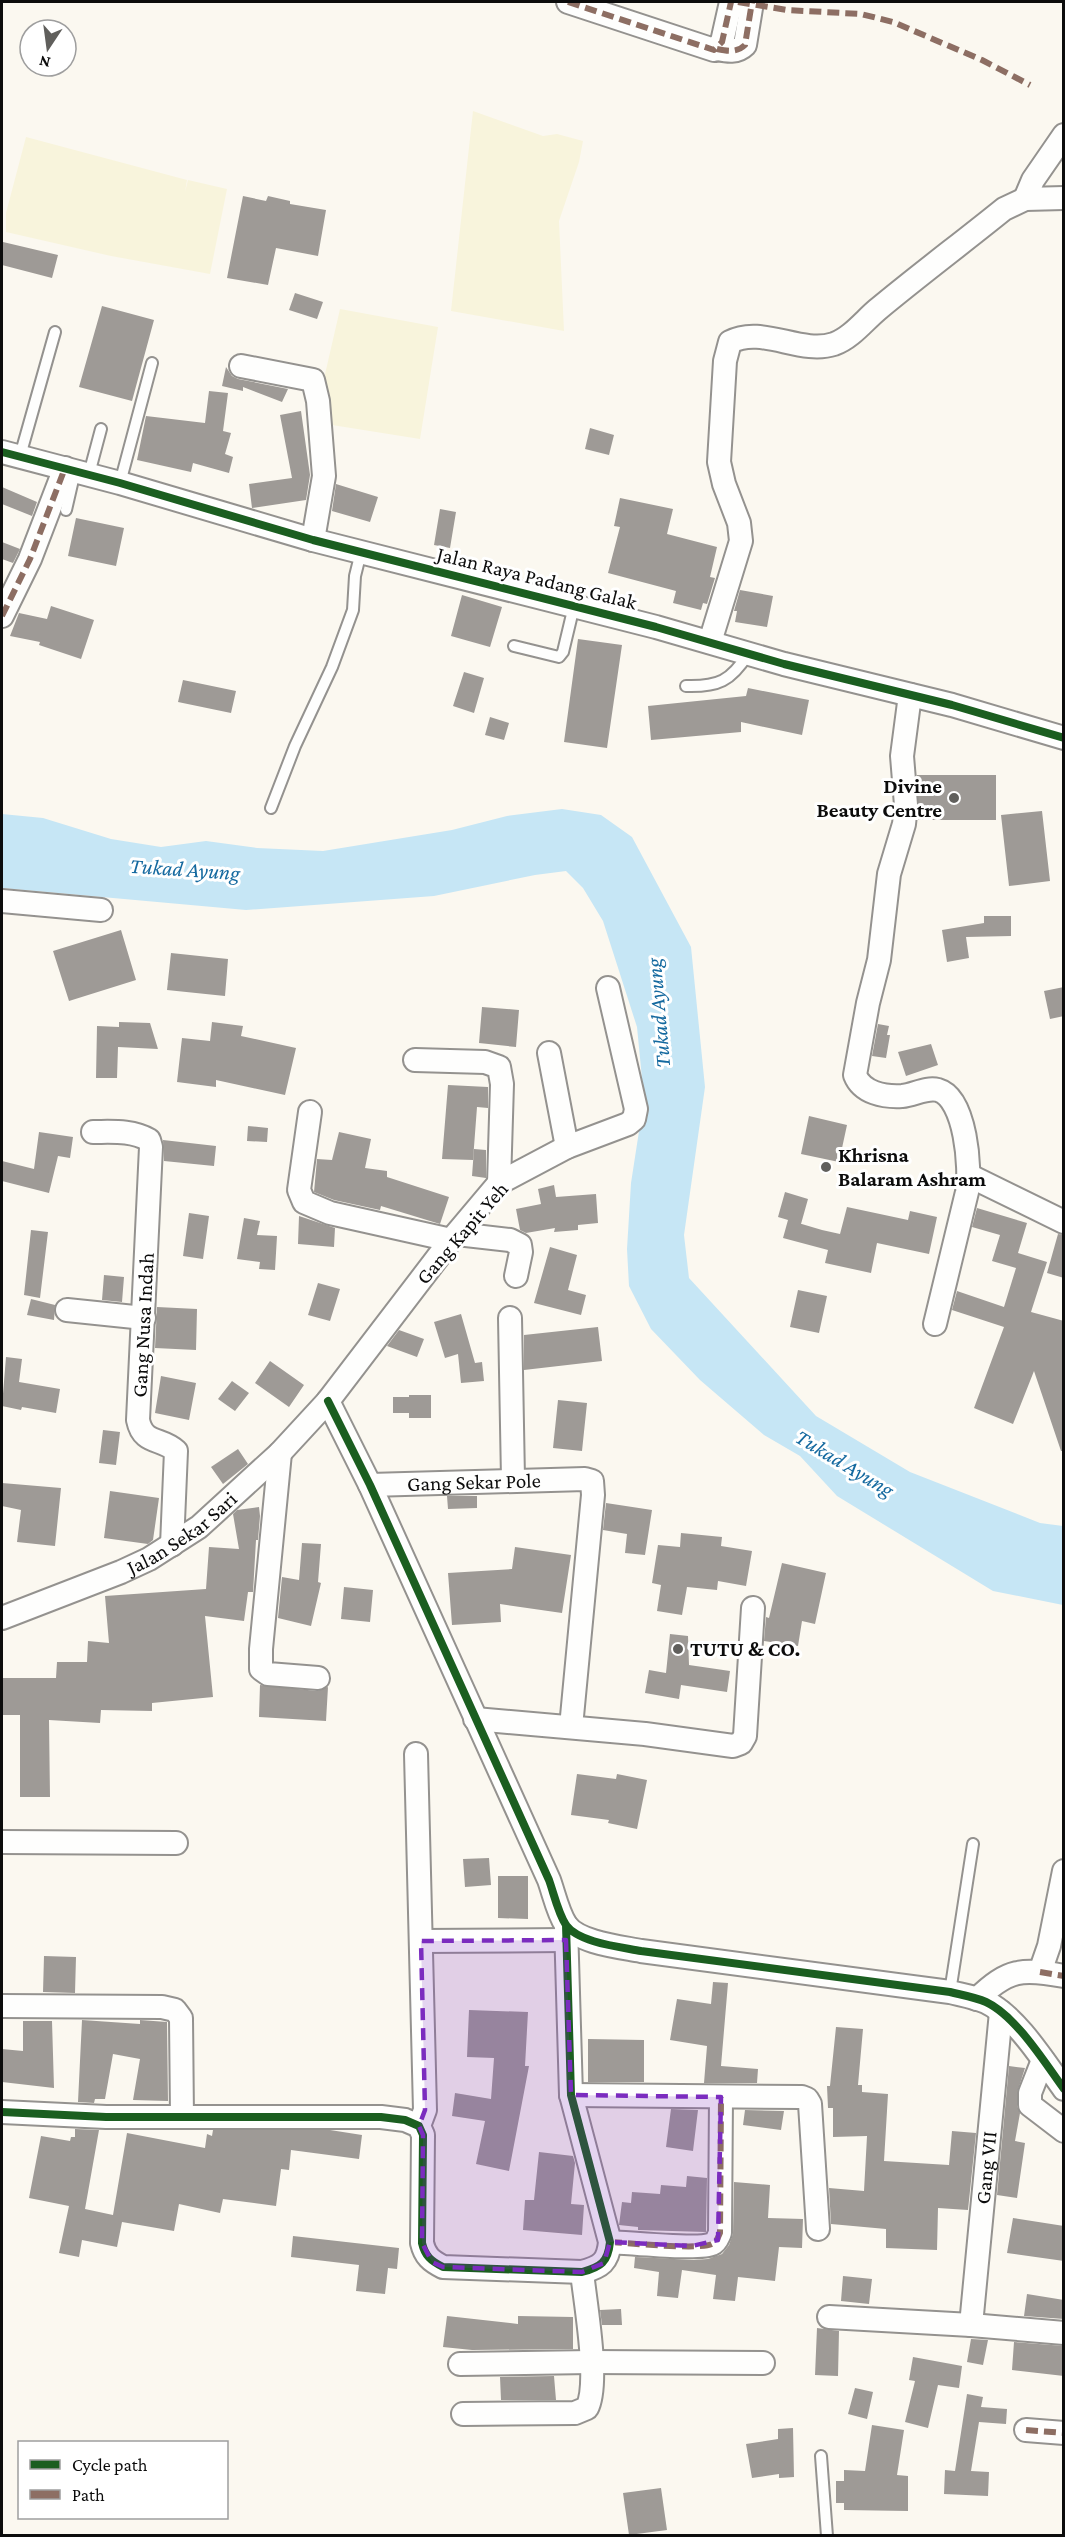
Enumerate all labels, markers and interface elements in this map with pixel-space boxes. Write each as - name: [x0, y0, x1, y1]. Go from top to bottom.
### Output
- north arrow: [18, 18, 78, 78]
- text: N: [37, 53, 52, 72]
- street label: Jalan Raya Padang Galak: [433, 541, 639, 614]
- place label: Divine Beauty Centre: [817, 774, 942, 822]
- marker: Divine Beauty Centre: [947, 791, 961, 805]
- water label: Tukad Ayung: [129, 853, 242, 885]
- water label: Tukad Ayung: [641, 956, 675, 1069]
- place label: Khrisna Balaram Ashram: [838, 1143, 986, 1191]
- marker: Khrisna Balaram Ashram: [819, 1160, 833, 1174]
- street label: Gang Kapit Yeh: [411, 1177, 513, 1289]
- street label: Gang Nusa Indah: [127, 1252, 159, 1398]
- water label: Tukad Ayung: [791, 1424, 900, 1503]
- street label: Gang Sekar Pole: [407, 1468, 541, 1496]
- street label: Jalan Sekar Sari: [121, 1486, 242, 1580]
- place label: TUTU & CO.: [690, 1637, 800, 1661]
- marker: TUTU & CO.: [671, 1642, 685, 1656]
- street label: Gang VII: [971, 2130, 1002, 2205]
- legend: [18, 2441, 228, 2519]
- text: Cycle path: [72, 2455, 148, 2475]
- text: Path: [72, 2485, 105, 2505]

